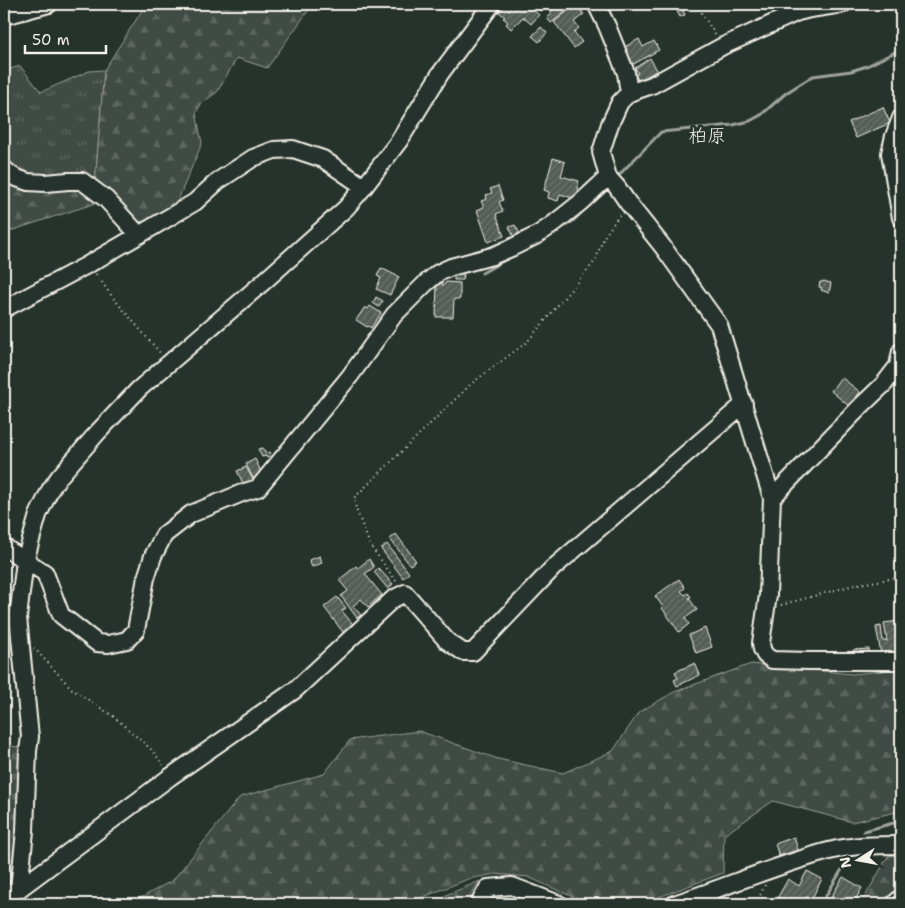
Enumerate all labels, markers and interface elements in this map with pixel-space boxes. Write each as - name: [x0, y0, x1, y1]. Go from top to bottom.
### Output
- scale bar: [25, 22, 106, 54]
- text: 50 m: [32, 30, 70, 50]
- district label: 柏原: [688, 123, 726, 148]
- north arrow: [832, 836, 882, 886]
- text: N: [835, 855, 855, 870]

